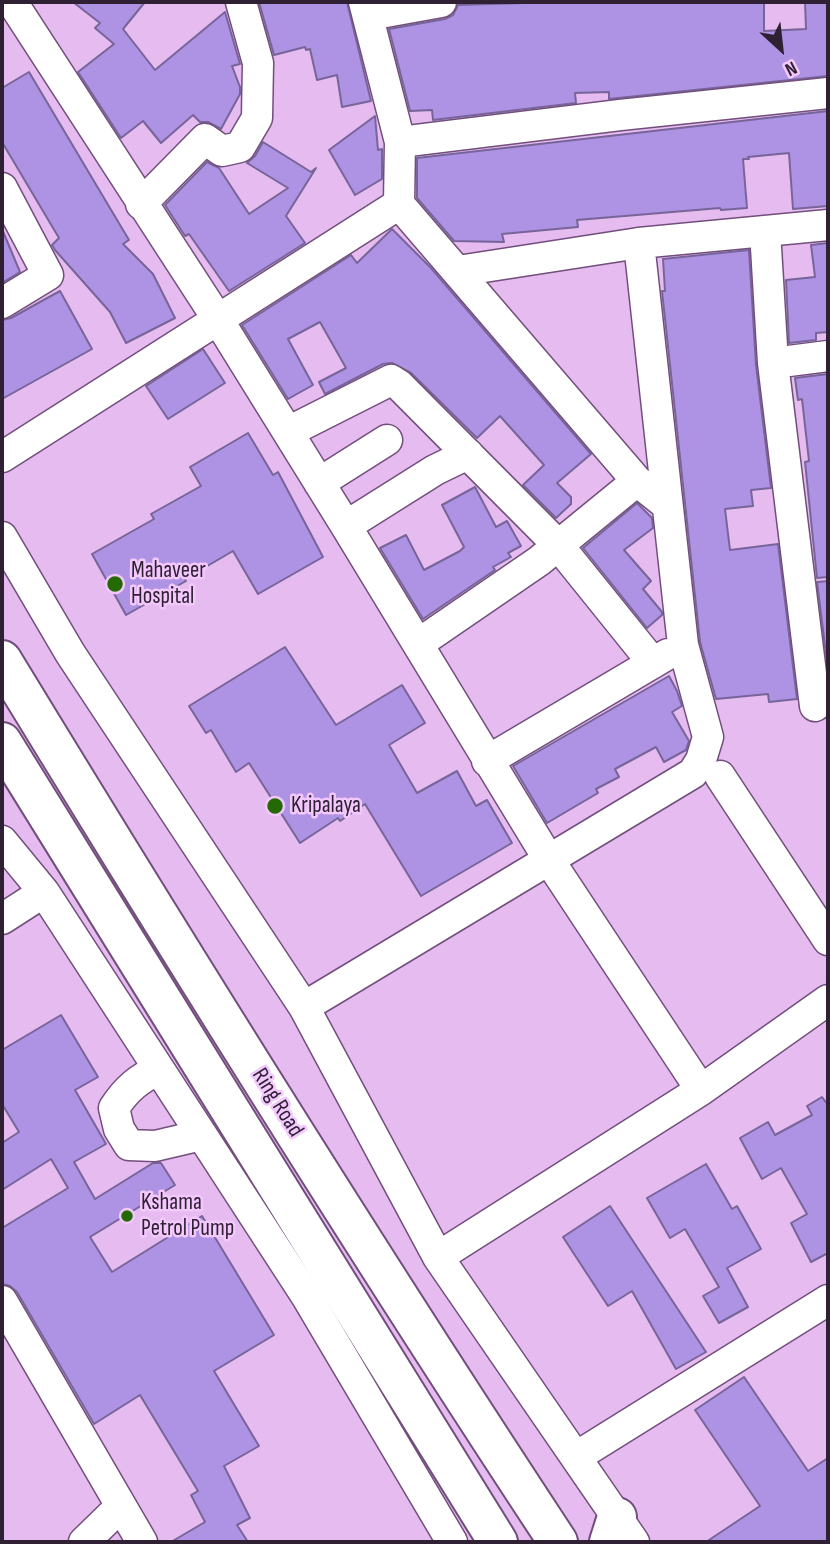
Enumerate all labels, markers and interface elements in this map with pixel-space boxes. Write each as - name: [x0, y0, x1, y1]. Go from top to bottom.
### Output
- north arrow: [746, 14, 816, 84]
- text: N: [781, 56, 801, 81]
- place label: Mahaveer Hospital: [131, 557, 206, 611]
- marker: Mahaveer Hospital: [105, 574, 125, 594]
- place label: Kripalaya: [291, 792, 361, 820]
- marker: Kripalaya: [265, 796, 285, 816]
- street label: Ring Road: [245, 1064, 309, 1142]
- place label: Kshama Petrol Pump: [141, 1189, 234, 1243]
- marker: Kshama Petrol Pump: [119, 1208, 135, 1224]

